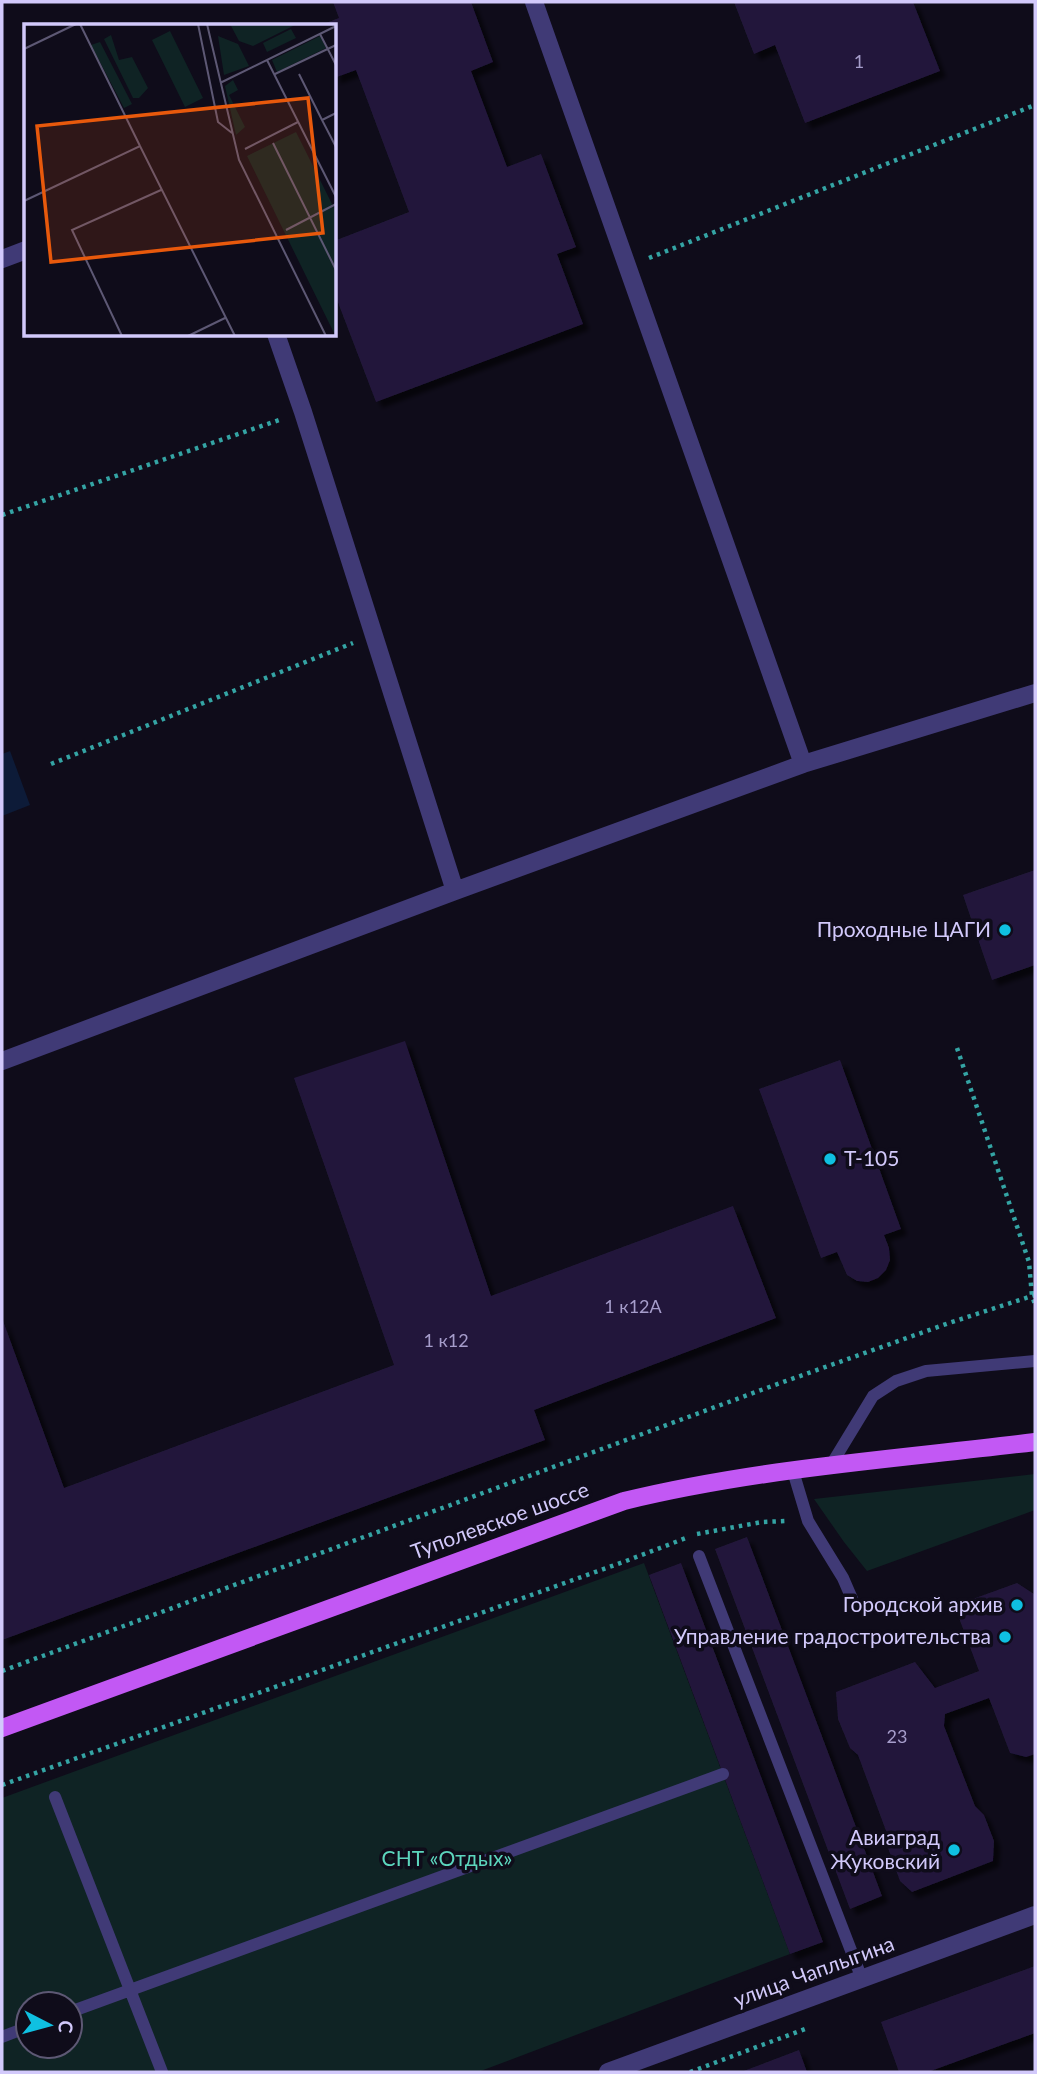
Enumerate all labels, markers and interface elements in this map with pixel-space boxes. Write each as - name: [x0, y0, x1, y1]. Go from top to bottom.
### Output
- inset map: [24, 24, 336, 336]
- house number: 1: [854, 50, 864, 72]
- place label: Проходные ЦАГИ: [817, 916, 991, 941]
- marker: Проходные ЦАГИ: [997, 922, 1013, 938]
- place label: Т-105: [844, 1145, 899, 1170]
- marker: Т-105: [822, 1151, 838, 1167]
- house number: 1 к12А: [604, 1295, 663, 1317]
- house number: 1 к12: [423, 1329, 469, 1351]
- street label: Туполевское шоссе: [407, 1476, 592, 1563]
- place label: Городской архив: [843, 1591, 1003, 1616]
- marker: Городской архив: [1009, 1597, 1025, 1613]
- place label: Управление градостроительства: [674, 1623, 991, 1648]
- marker: Управление градостроительства: [997, 1629, 1013, 1645]
- house number: 23: [887, 1725, 907, 1747]
- place label: Авиаград Жуковский: [831, 1824, 940, 1873]
- marker: Авиаград Жуковский: [946, 1842, 962, 1858]
- park label: СНТ «Отдых»: [382, 1845, 512, 1870]
- street label: улица Чаплыгина: [730, 1930, 897, 2011]
- north arrow: [14, 1990, 84, 2060]
- text: С: [54, 2019, 78, 2035]

